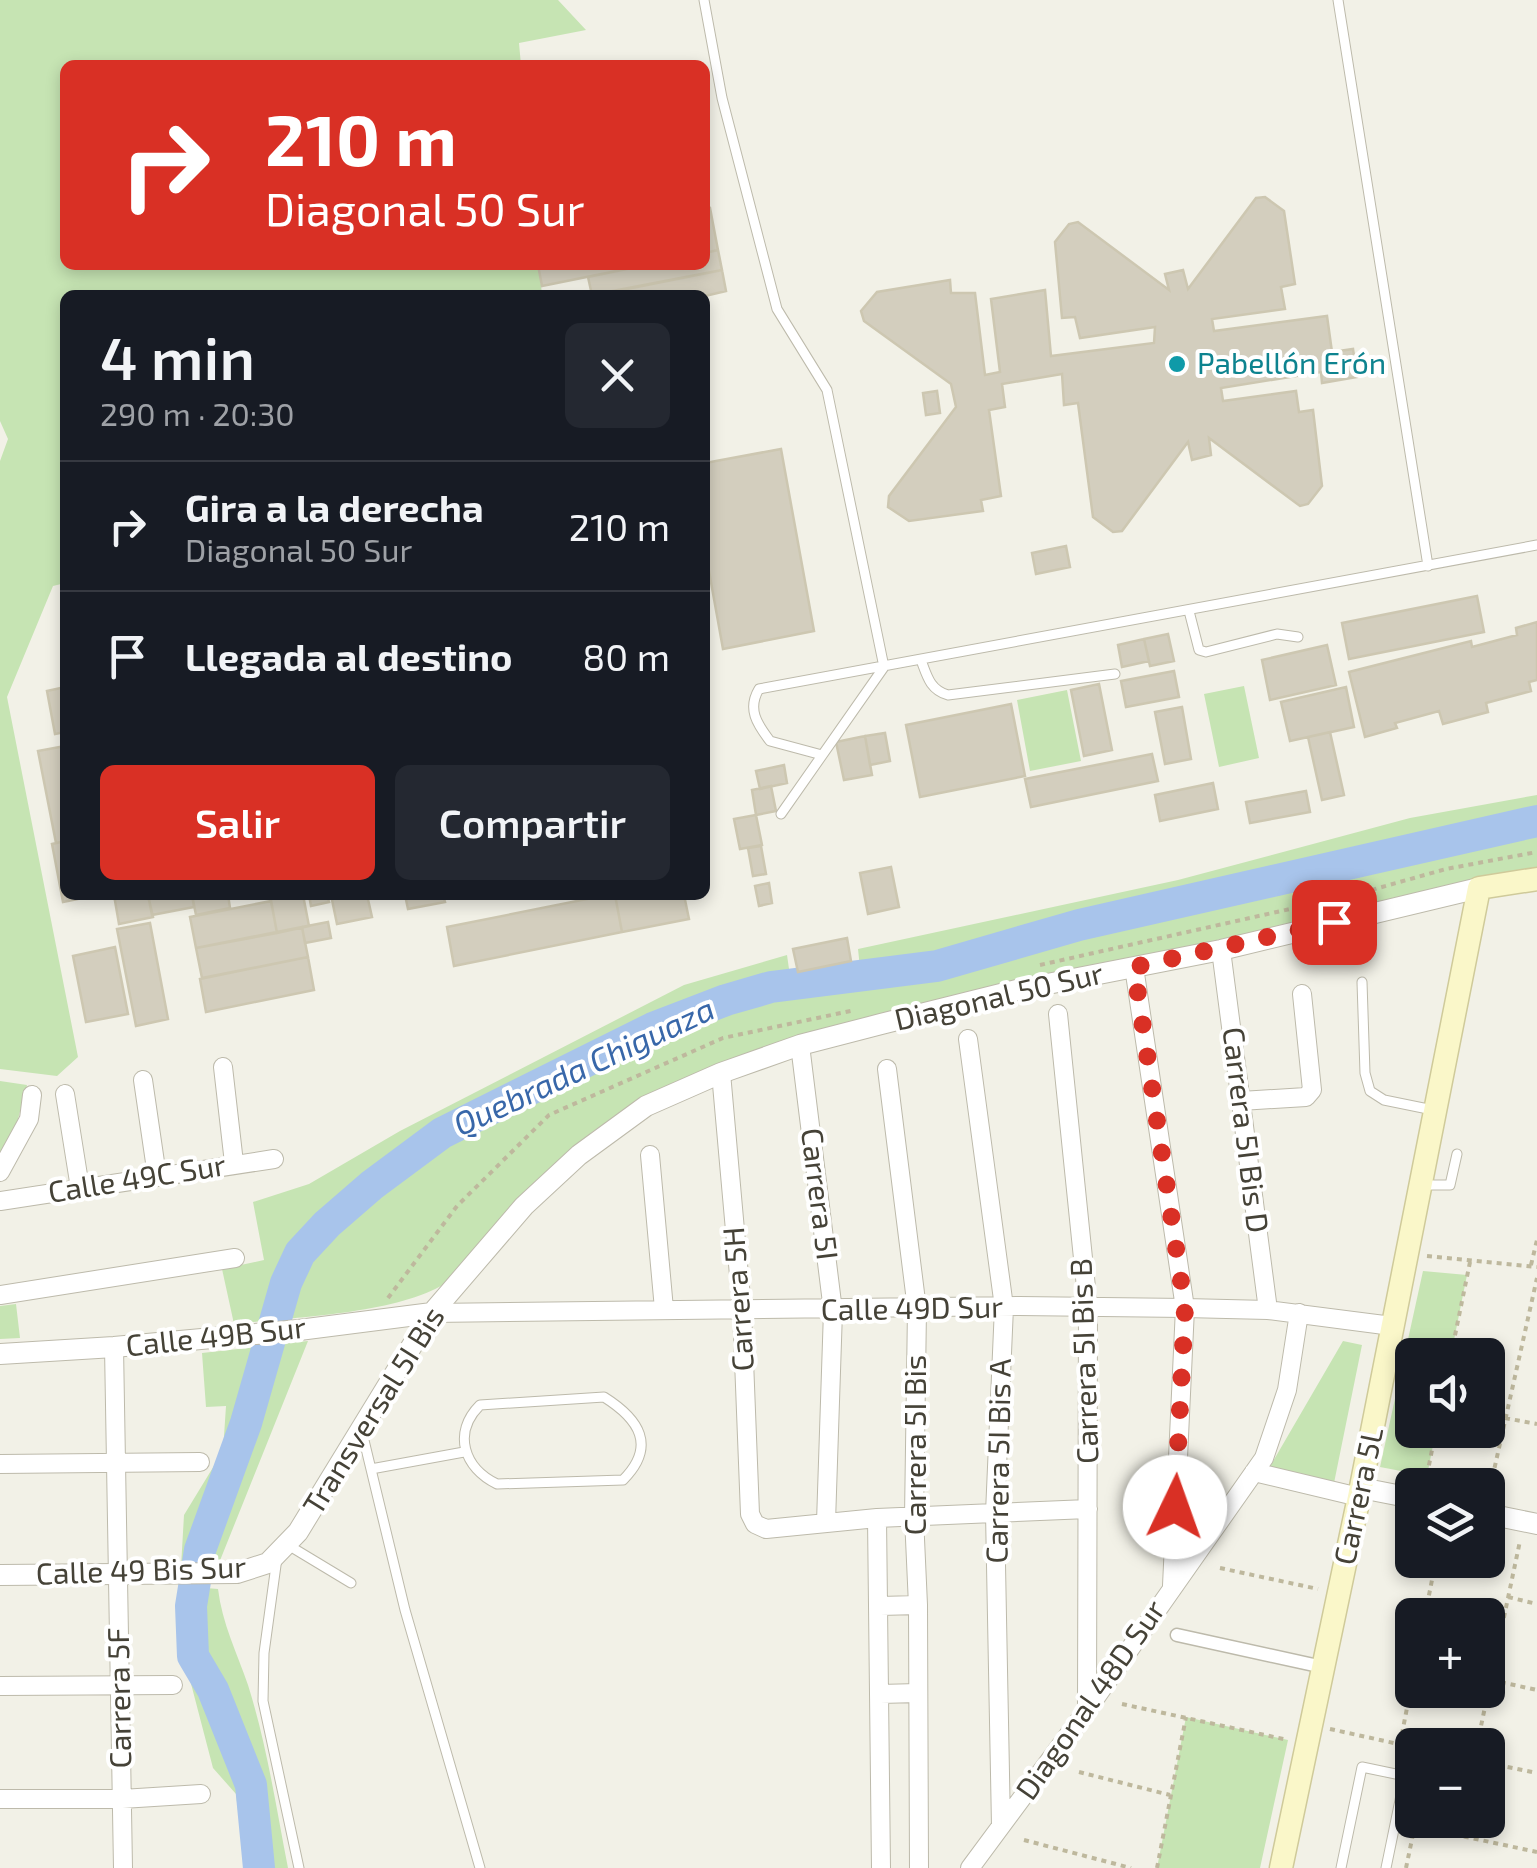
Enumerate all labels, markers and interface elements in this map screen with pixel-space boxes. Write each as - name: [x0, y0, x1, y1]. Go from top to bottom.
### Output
- text: 210 m: [265, 96, 457, 180]
- icon: right: [100, 100, 230, 230]
- text: Diagonal 50 Sur: [265, 181, 585, 235]
- text: 4 min: [100, 320, 255, 392]
- button: close: [565, 323, 670, 428]
- place label: Pabellón Erón: [1197, 344, 1386, 380]
- marker: Pabellón Erón: [1166, 353, 1188, 375]
- text: 290 m · 20:30: [100, 394, 295, 432]
- text: Gira a la derecha: [185, 484, 484, 530]
- icon: right: [100, 499, 155, 554]
- text: 210 m: [569, 503, 670, 549]
- text: Diagonal 50 Sur: [185, 530, 412, 568]
- icon: arrive: [100, 629, 155, 684]
- text: Llegada al destino: [185, 633, 513, 679]
- text: 80 m: [582, 633, 670, 679]
- button: Salir: [100, 765, 375, 880]
- button: Compartir: [395, 765, 670, 880]
- pin: [1292, 880, 1377, 965]
- icon: arrive: [1307, 895, 1362, 950]
- street label: Diagonal 50 Sur: [891, 954, 1106, 1037]
- water label: Quebrada Chiguaza: [447, 988, 720, 1143]
- street label: Carrera 5I Bis D: [1217, 1025, 1277, 1235]
- street label: Carrera 5I: [795, 1126, 847, 1262]
- street label: Calle 49C Sur: [45, 1145, 228, 1209]
- street label: Carrera 5H: [714, 1226, 760, 1373]
- street label: Carrera 5I Bis B: [1061, 1258, 1105, 1465]
- street label: Calle 49D Sur: [820, 1287, 1003, 1327]
- street label: Transversal 5I Bis: [294, 1299, 451, 1520]
- street label: Calle 49B Sur: [124, 1308, 308, 1362]
- map controls: [1395, 1338, 1505, 1838]
- button: sound: [1395, 1338, 1505, 1448]
- street label: Carrera 5I Bis: [896, 1355, 932, 1535]
- street label: Carrera 5I Bis A: [977, 1358, 1017, 1564]
- street label: Carrera 5L: [1325, 1423, 1389, 1568]
- position arrow: [1123, 1455, 1227, 1559]
- button: layers: [1395, 1468, 1505, 1578]
- street label: Calle 49 Bis Sur: [35, 1547, 247, 1591]
- street label: Diagonal 48D Sur: [1007, 1592, 1172, 1806]
- button: +: [1395, 1598, 1505, 1708]
- street label: Carrera 5F: [99, 1627, 137, 1769]
- button: −: [1395, 1728, 1505, 1838]

